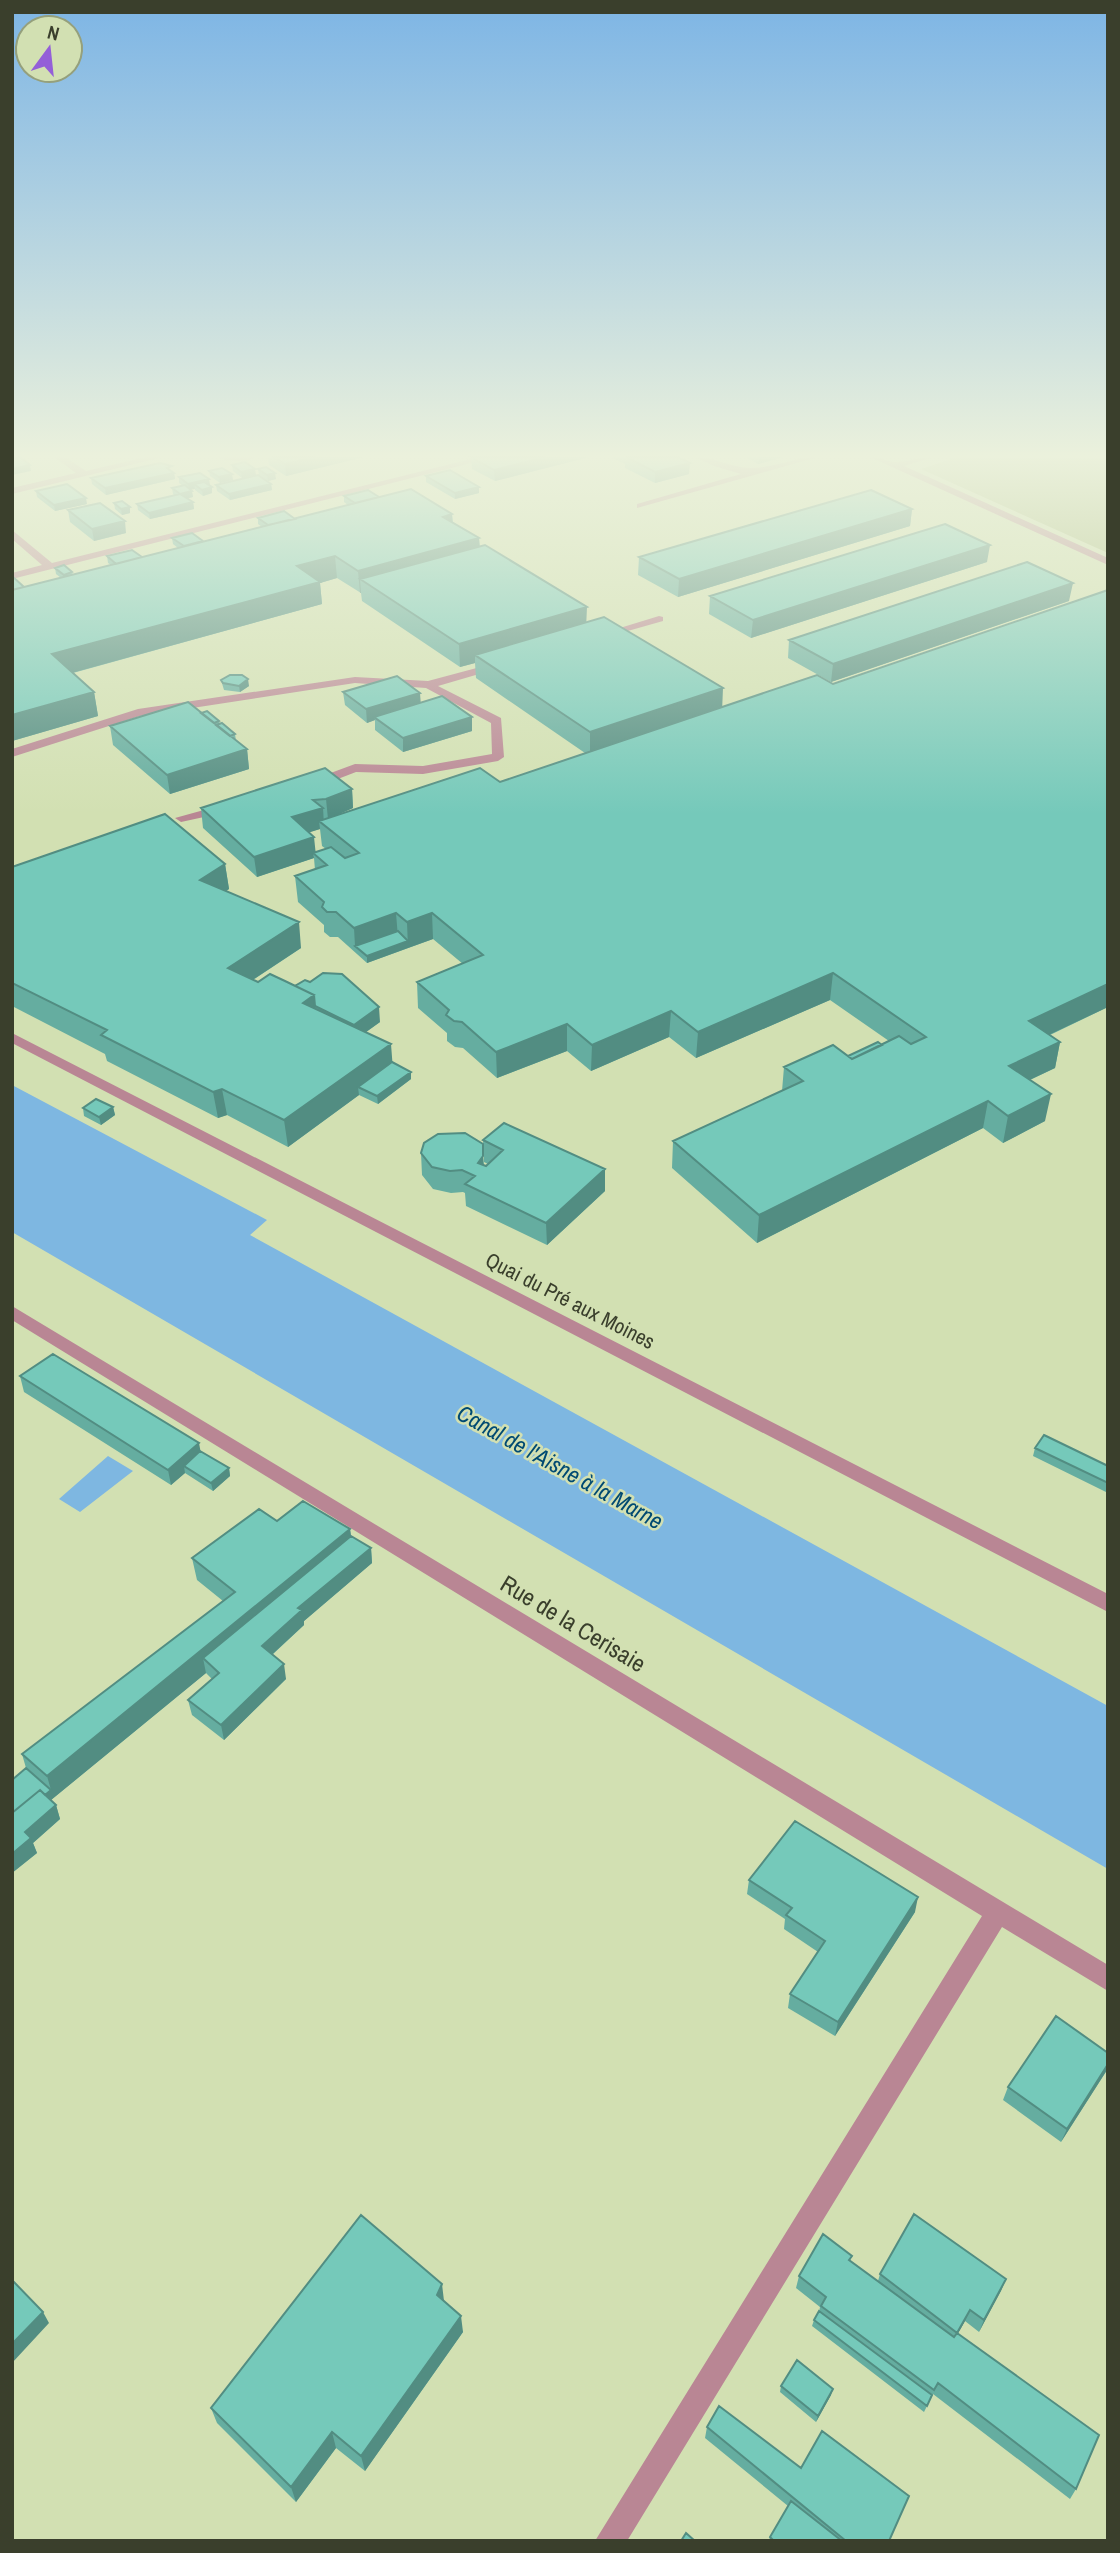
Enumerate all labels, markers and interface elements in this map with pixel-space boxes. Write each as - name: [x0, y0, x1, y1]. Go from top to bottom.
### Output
- north arrow: [14, 14, 84, 84]
- text: N: [45, 19, 62, 47]
- street label: Quai du Pré aux Moines: [480, 1245, 660, 1356]
- water label: Canal de l'Aisne à la Marne: [452, 1397, 669, 1536]
- street label: Rue de la Cerisaie: [495, 1567, 652, 1679]

